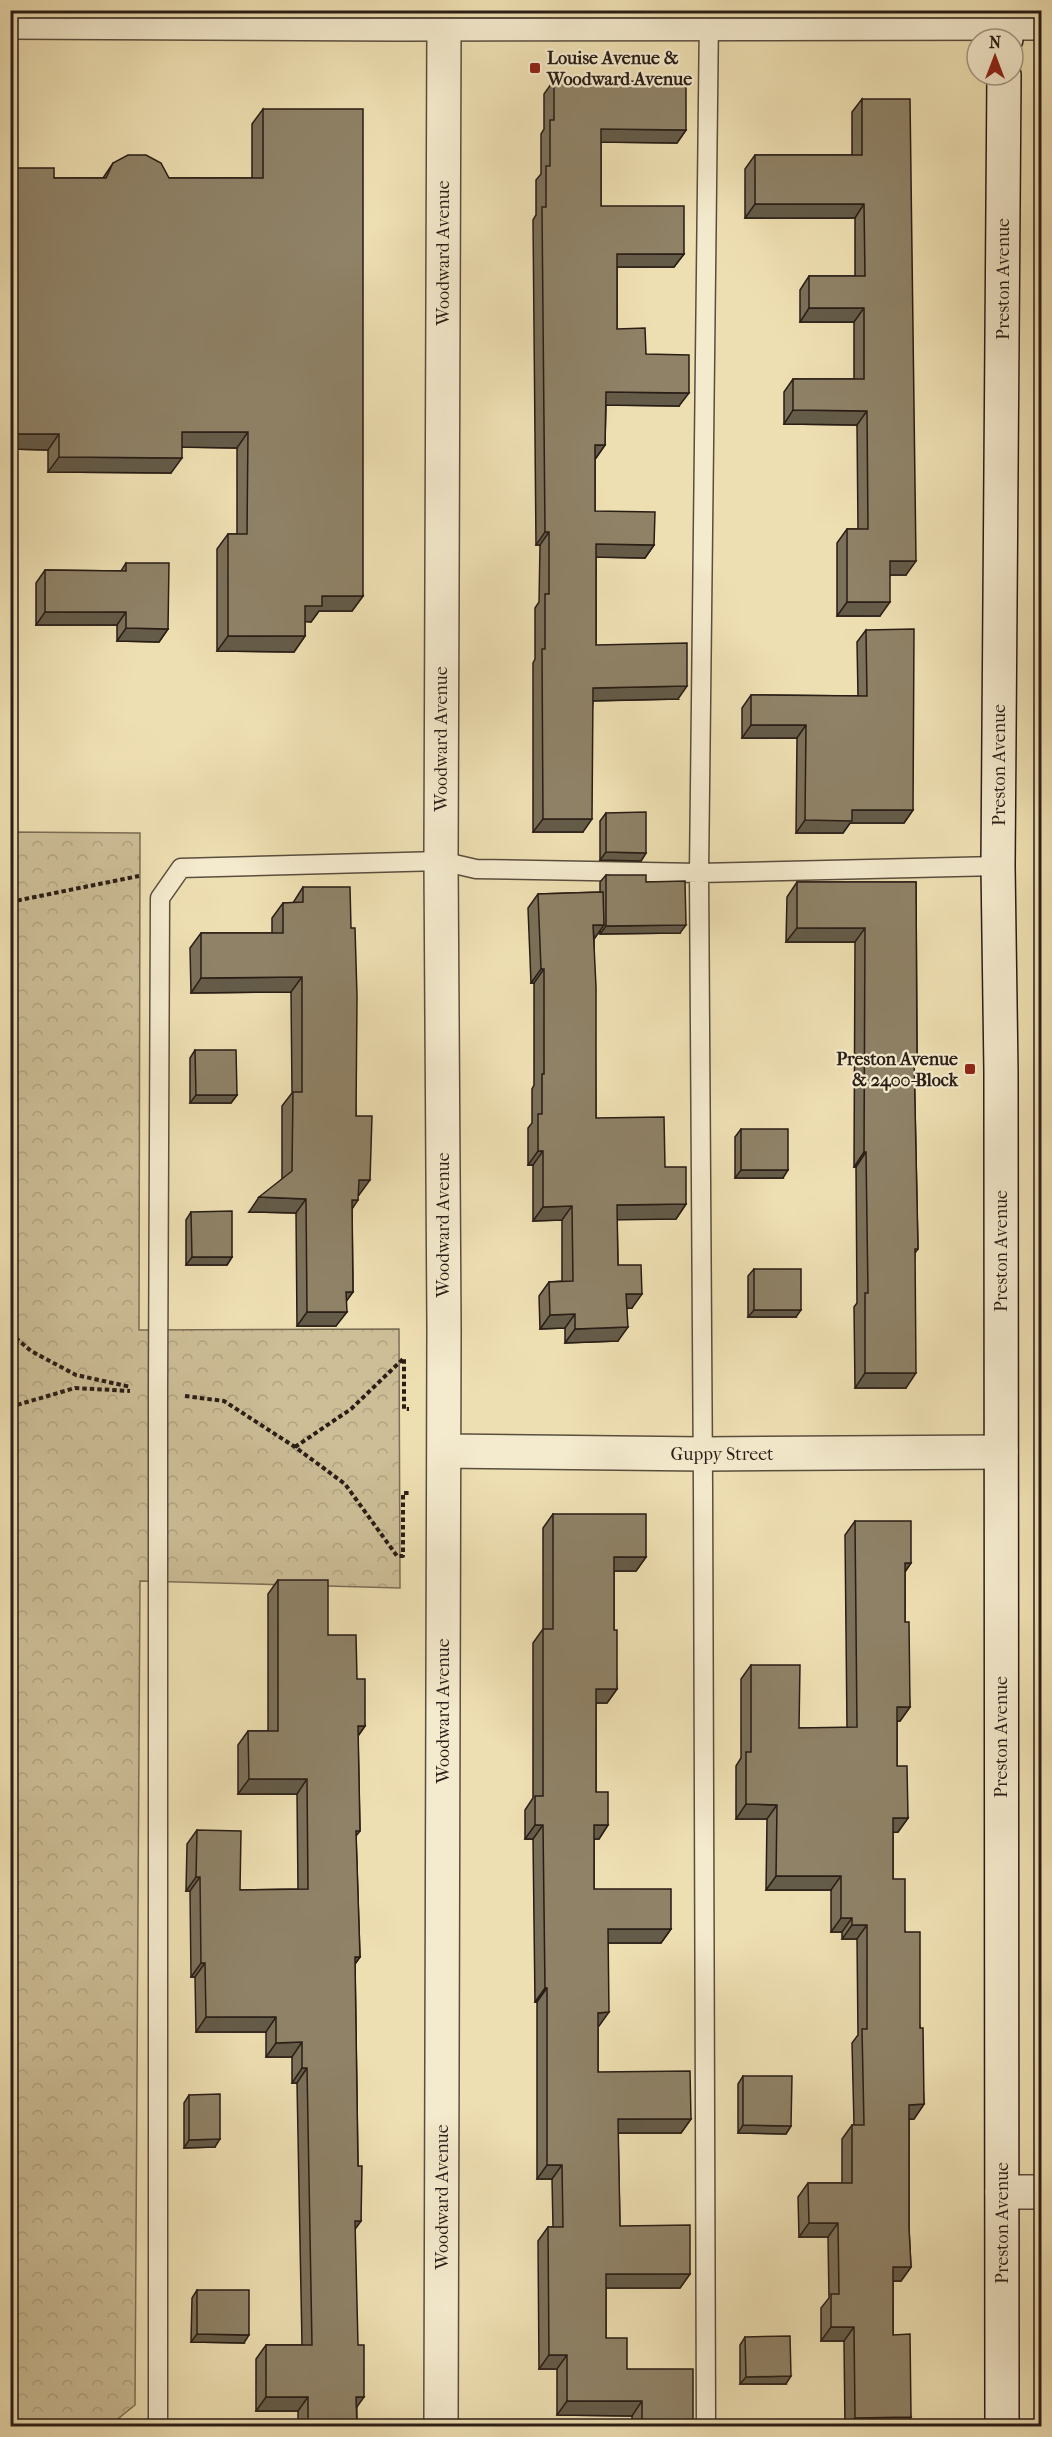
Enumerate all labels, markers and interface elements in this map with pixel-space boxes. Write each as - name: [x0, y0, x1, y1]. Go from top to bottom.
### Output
- north arrow: [965, 27, 1025, 87]
- text: N: [989, 33, 1002, 52]
- place label: Louise Avenue & Woodward Avenue: [546, 48, 692, 90]
- marker: Louise Avenue & Woodward Avenue: [528, 61, 542, 75]
- street label: Woodward Avenue: [433, 180, 454, 327]
- street label: Preston Avenue: [993, 218, 1014, 340]
- street label: Woodward Avenue: [431, 666, 452, 813]
- street label: Preston Avenue: [989, 704, 1010, 826]
- place label: Preston Avenue & 2400-Block: [836, 1049, 959, 1091]
- marker: Preston Avenue & 2400-Block: [963, 1062, 977, 1076]
- street label: Woodward Avenue: [433, 1152, 454, 1299]
- street label: Preston Avenue: [991, 1190, 1012, 1312]
- street label: Guppy Street: [671, 1444, 774, 1465]
- street label: Woodward Avenue: [433, 1638, 454, 1785]
- street label: Preston Avenue: [991, 1676, 1012, 1798]
- street label: Woodward Avenue: [432, 2124, 453, 2271]
- street label: Preston Avenue: [992, 2162, 1013, 2284]

